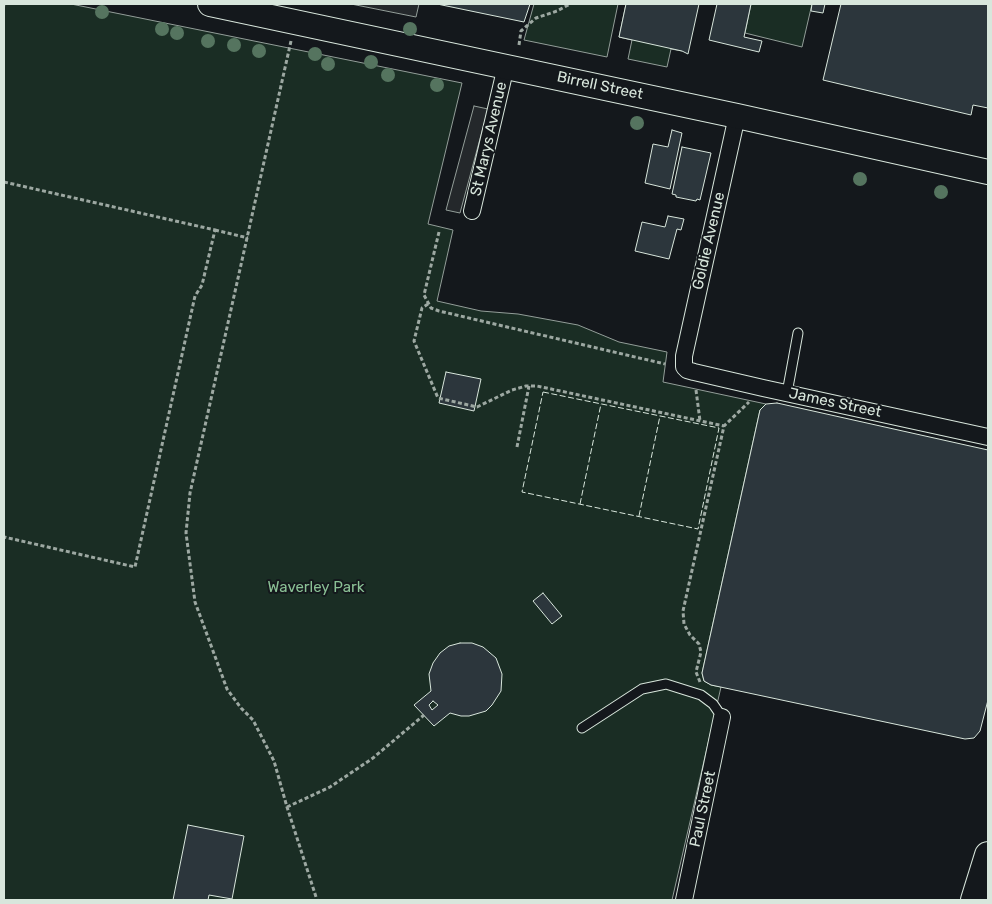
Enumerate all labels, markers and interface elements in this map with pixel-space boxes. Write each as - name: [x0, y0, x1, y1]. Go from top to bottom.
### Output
- street label: Birrell Street: [555, 68, 645, 104]
- street label: St Marys Avenue: [467, 80, 511, 198]
- street label: Goldie Avenue: [689, 190, 729, 292]
- street label: James Street: [787, 384, 883, 422]
- park label: Waverley Park: [268, 579, 364, 597]
- street label: Paul Street: [686, 769, 720, 849]

